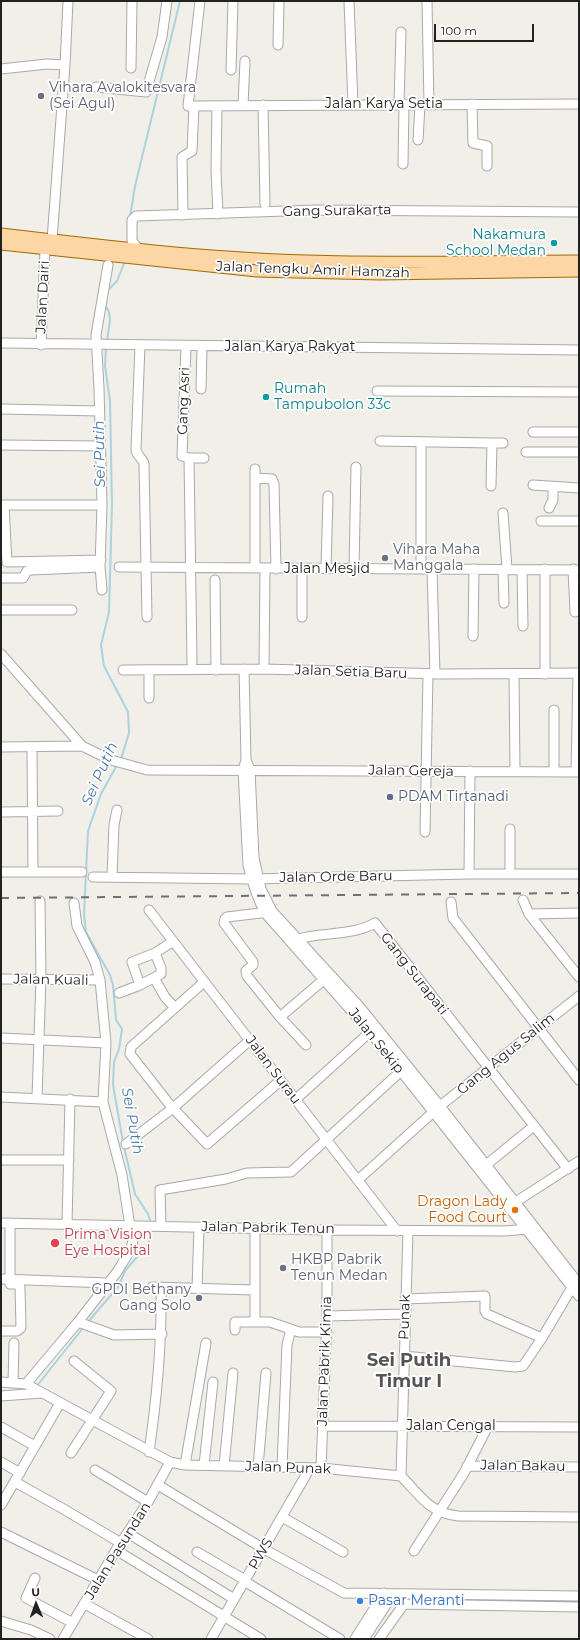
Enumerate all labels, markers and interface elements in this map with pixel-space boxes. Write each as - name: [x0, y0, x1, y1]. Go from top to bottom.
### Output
- scale bar: [436, 16, 536, 42]
- text: 100 m: [441, 23, 477, 38]
- place label: Vihara Avalokitesvara (Sei Agul): [49, 80, 196, 112]
- marker: Vihara Avalokitesvara (Sei Agul): [36, 91, 46, 101]
- street label: Jalan Karya Setia: [325, 96, 443, 112]
- street label: Gang Surakarta: [282, 202, 392, 220]
- place label: Nakamura School Medan: [446, 227, 546, 260]
- marker: Nakamura School Medan: [549, 238, 559, 248]
- street label: Jalan Tengku Amir Hamzah: [216, 258, 410, 282]
- street label: Jalan Dairi: [33, 260, 53, 334]
- street label: Jalan Karya Rakyat: [225, 339, 355, 355]
- street label: Gang Asri: [174, 367, 194, 435]
- place label: Rumah Tampubolon 33c: [274, 381, 391, 414]
- marker: Rumah Tampubolon 33c: [261, 392, 271, 402]
- water label: Sei Putih: [90, 420, 110, 488]
- place label: Vihara Maha Manggala: [393, 542, 480, 574]
- marker: Vihara Maha Manggala: [380, 553, 390, 563]
- street label: Jalan Mesjid: [284, 561, 370, 577]
- street label: Jalan Setia Baru: [294, 662, 408, 682]
- water label: Sei Putih: [78, 740, 122, 808]
- street label: Jalan Gereja: [368, 762, 454, 780]
- place label: PDAM Tirtanadi: [398, 789, 509, 805]
- marker: PDAM Tirtanadi: [385, 792, 395, 802]
- street label: Jalan Orde Baru: [279, 868, 393, 886]
- street label: Gang Surapati: [377, 929, 451, 1019]
- street label: Jalan Kuali: [13, 971, 89, 989]
- street label: Jalan Sekip: [345, 1005, 407, 1077]
- street label: Gang Agus Salim: [454, 1010, 558, 1098]
- street label: Jalan Surau: [242, 1033, 304, 1107]
- water label: Sei Putih: [117, 1086, 147, 1156]
- place label: Dragon Lady Food Court: [417, 1194, 507, 1226]
- marker: Dragon Lady Food Court: [510, 1205, 520, 1215]
- street label: Jalan Pabrik Tenun: [201, 1218, 335, 1238]
- place label: Prima Vision Eye Hospital: [64, 1227, 152, 1260]
- marker: Prima Vision Eye Hospital: [49, 1237, 61, 1249]
- place label: HKBP Pabrik Tenun Medan: [291, 1252, 388, 1284]
- marker: HKBP Pabrik Tenun Medan: [278, 1263, 288, 1273]
- place label: GPDI Bethany Gang Solo: [92, 1282, 191, 1314]
- marker: GPDI Bethany Gang Solo: [194, 1293, 204, 1303]
- street label: Punak: [396, 1294, 414, 1340]
- street label: Jalan Pabrik Kimia: [314, 1296, 336, 1426]
- district label: Sei Putih Timur I: [367, 1350, 451, 1392]
- street label: Jalan Cengal: [406, 1418, 496, 1434]
- street label: Jalan Bakau: [480, 1457, 566, 1475]
- street label: Jalan Punak: [245, 1458, 331, 1478]
- street label: Jalan Pasundan: [81, 1499, 155, 1603]
- street label: PWS: [245, 1535, 277, 1573]
- north arrow: [16, 1584, 56, 1624]
- text: U: [31, 1585, 40, 1599]
- place label: Pasar Meranti: [368, 1593, 465, 1609]
- marker: Pasar Meranti: [355, 1596, 365, 1606]

